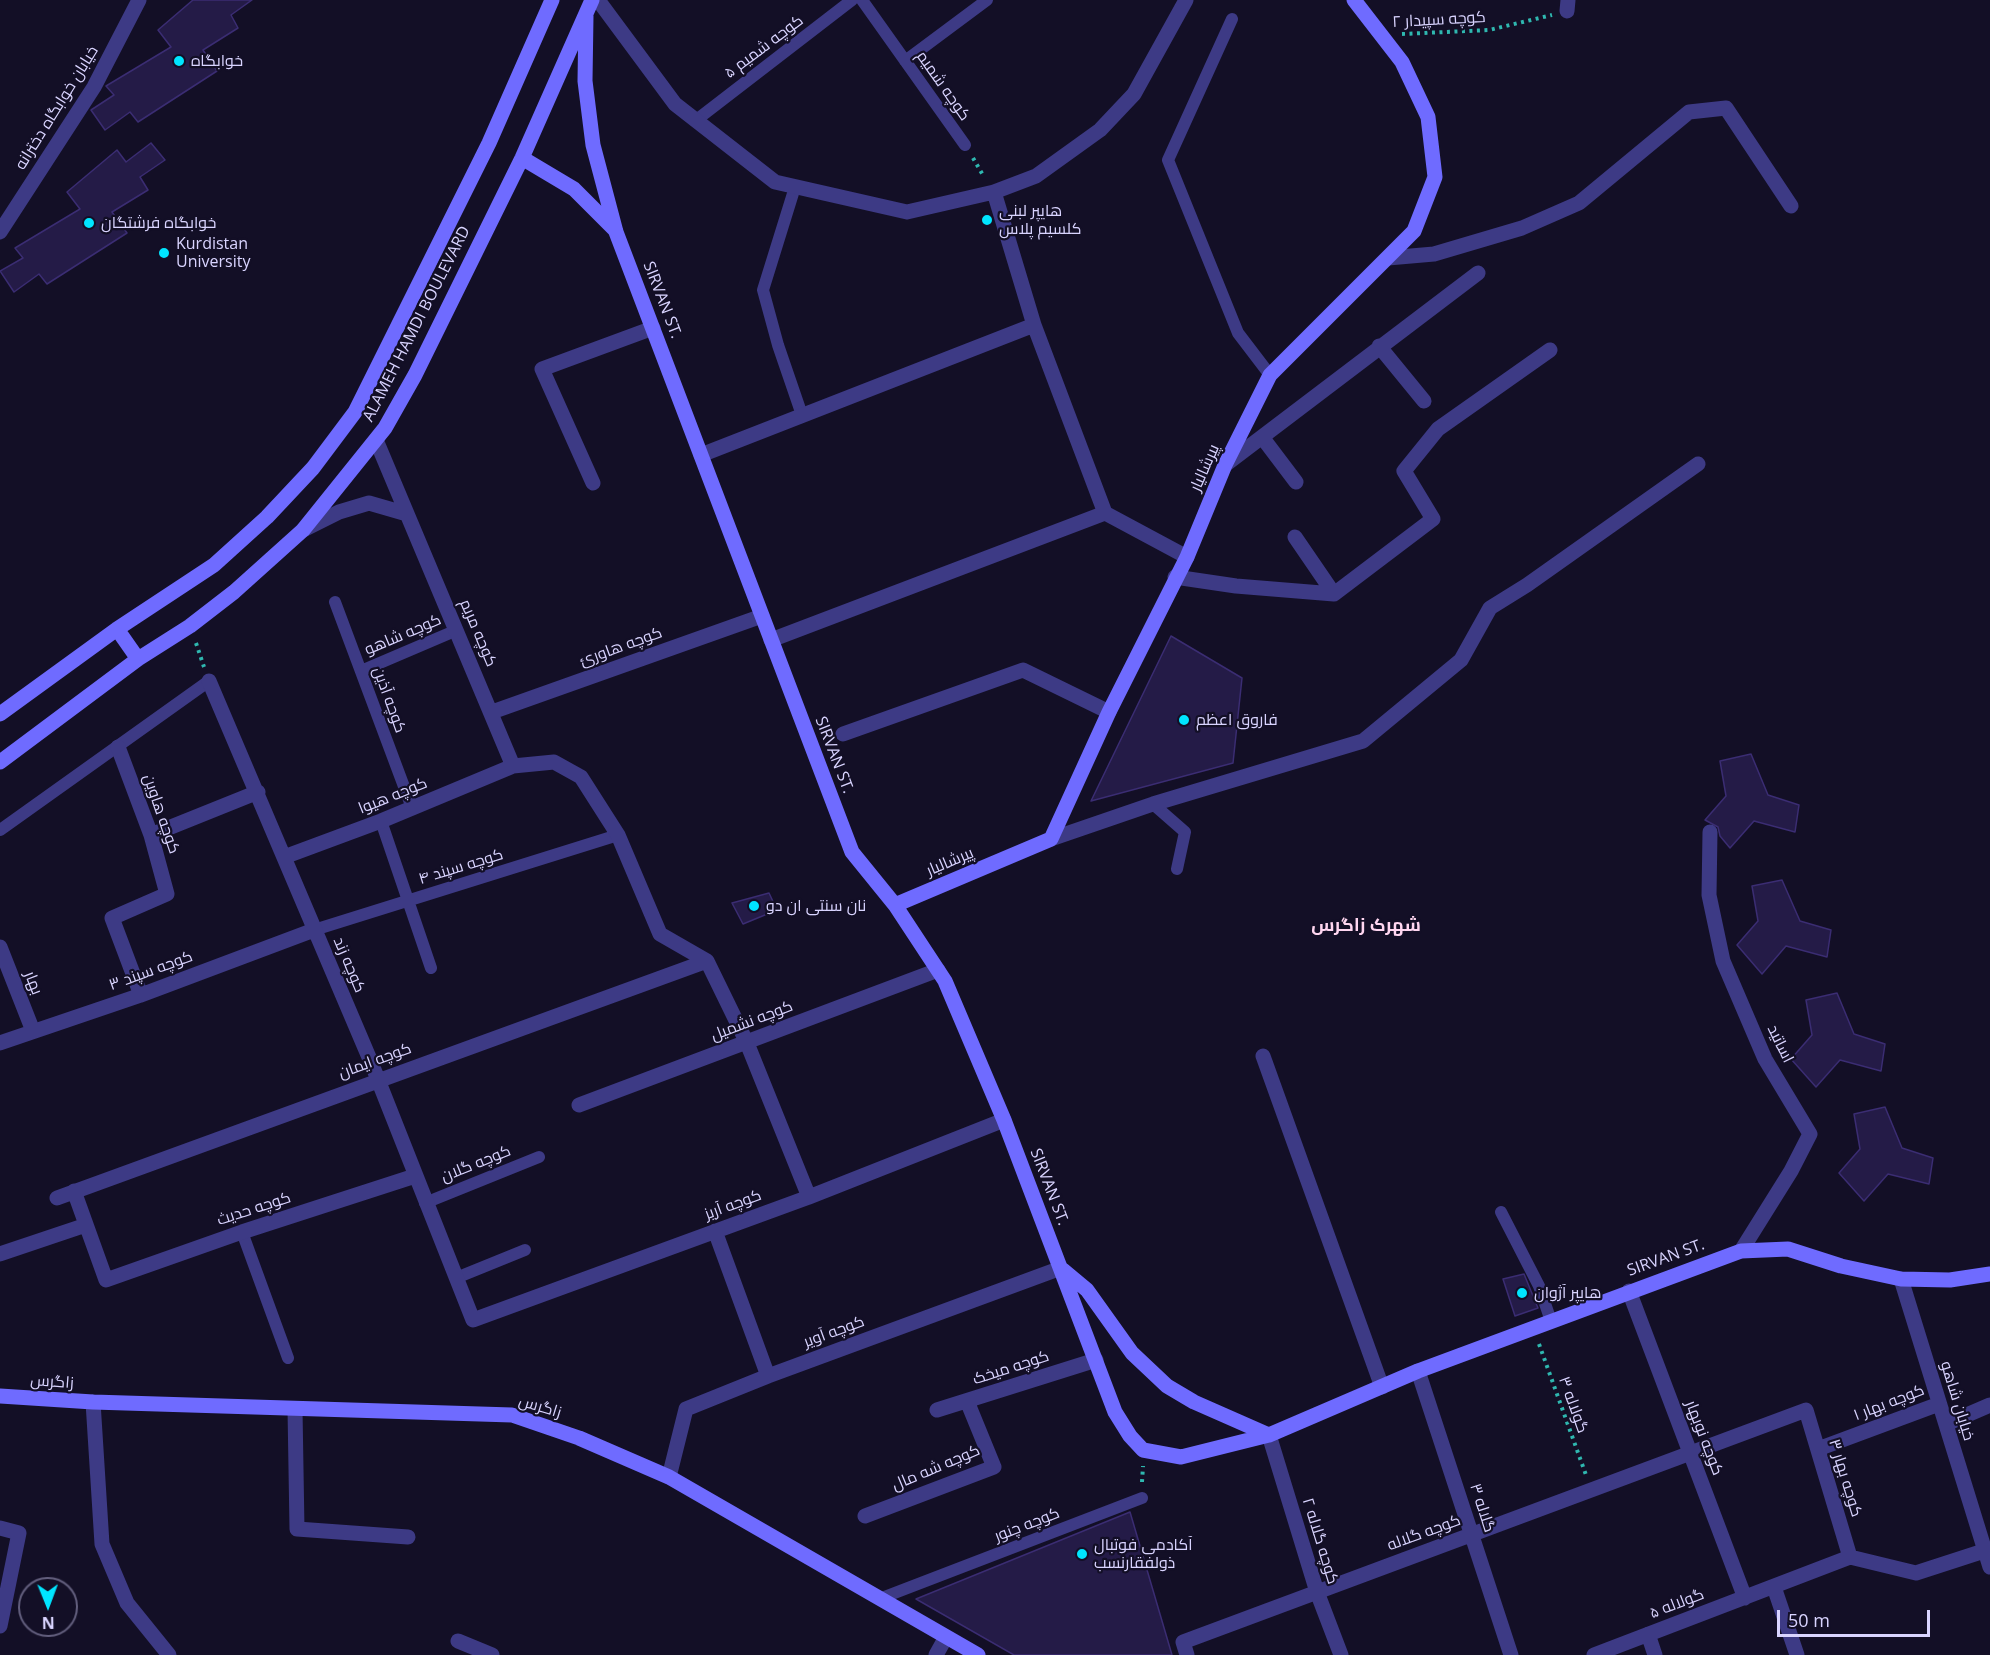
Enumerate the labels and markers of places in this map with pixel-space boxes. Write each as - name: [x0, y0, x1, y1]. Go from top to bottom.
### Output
- place label: خوابگاه: [191, 51, 243, 71]
- marker: خوابگاه: [172, 54, 186, 68]
- place label: هایپر لبنی کلسیم پلاس: [999, 201, 1081, 239]
- place label: خوابگاه فرشتگان: [101, 213, 216, 233]
- marker: هایپر لبنی کلسیم پلاس: [980, 213, 994, 227]
- marker: خوابگاه فرشتگان: [82, 216, 96, 230]
- place label: Kurdistan University: [176, 234, 250, 272]
- marker: Kurdistan University: [157, 246, 171, 260]
- place label: فاروق اعظم: [1196, 710, 1278, 730]
- marker: فاروق اعظم: [1177, 713, 1191, 727]
- place label: نان سنتی ان دو: [766, 896, 866, 916]
- marker: نان سنتی ان دو: [747, 899, 761, 913]
- place label: هایپر آژوان: [1534, 1283, 1602, 1303]
- marker: هایپر آژوان: [1515, 1286, 1529, 1300]
- place label: آکادمی فوتبال ذولفقارنسب: [1094, 1535, 1193, 1573]
- marker: آکادمی فوتبال ذولفقارنسب: [1075, 1547, 1089, 1561]

